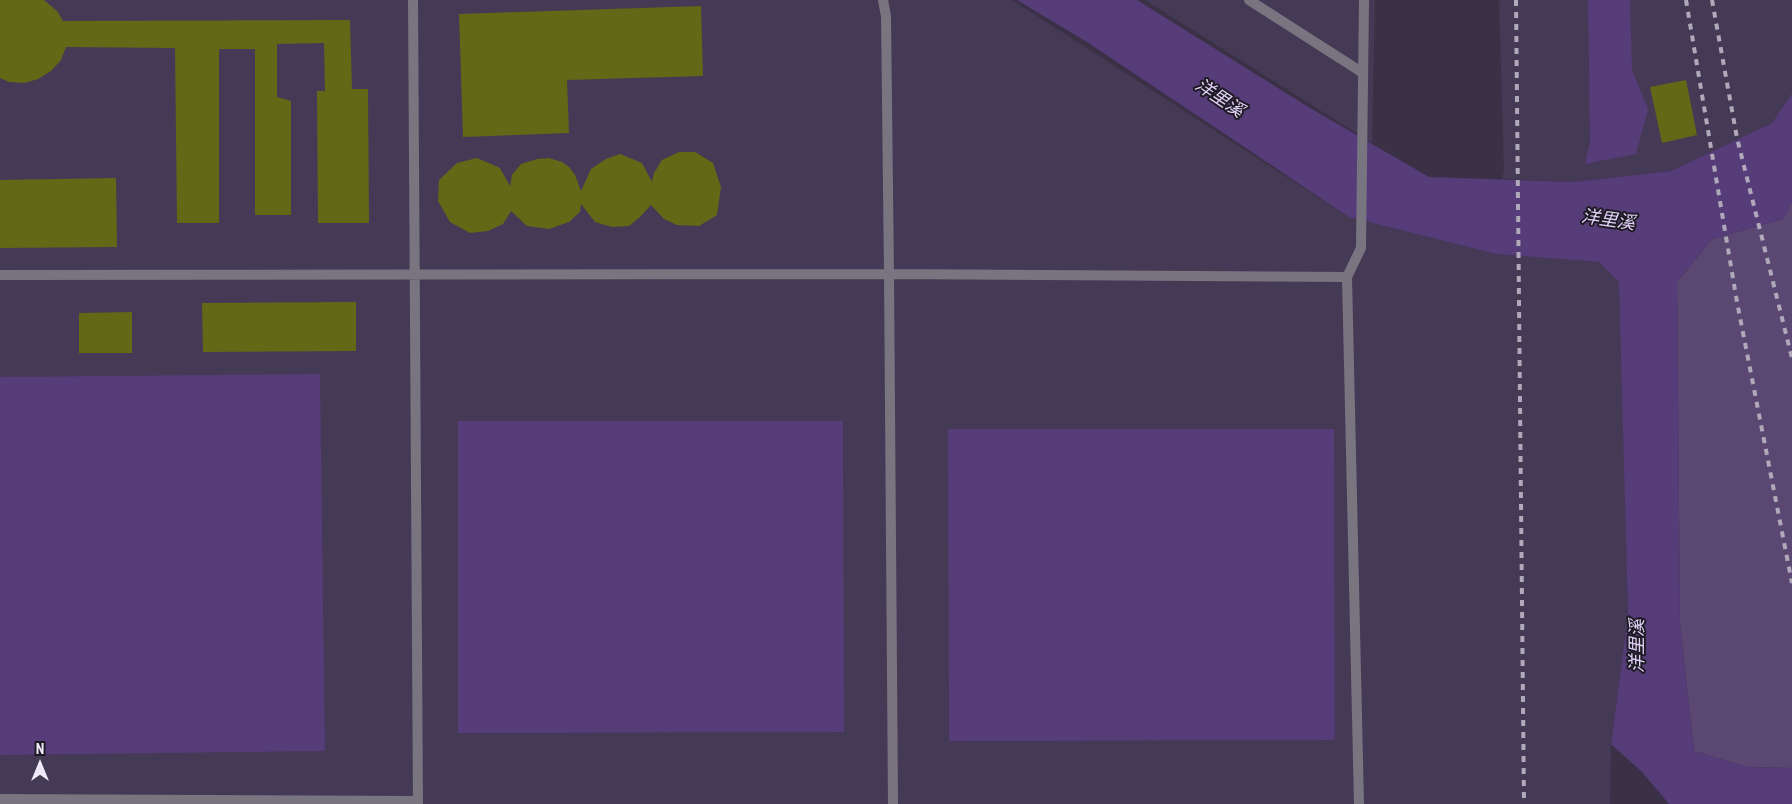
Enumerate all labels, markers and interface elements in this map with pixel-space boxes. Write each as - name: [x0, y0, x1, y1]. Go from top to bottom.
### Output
- water label: 洋里溪: [1191, 75, 1247, 123]
- water label: 洋里溪: [1580, 207, 1636, 235]
- water label: 洋里溪: [1627, 619, 1649, 673]
- north arrow: [15, 739, 65, 789]
- text: N: [36, 741, 44, 757]

